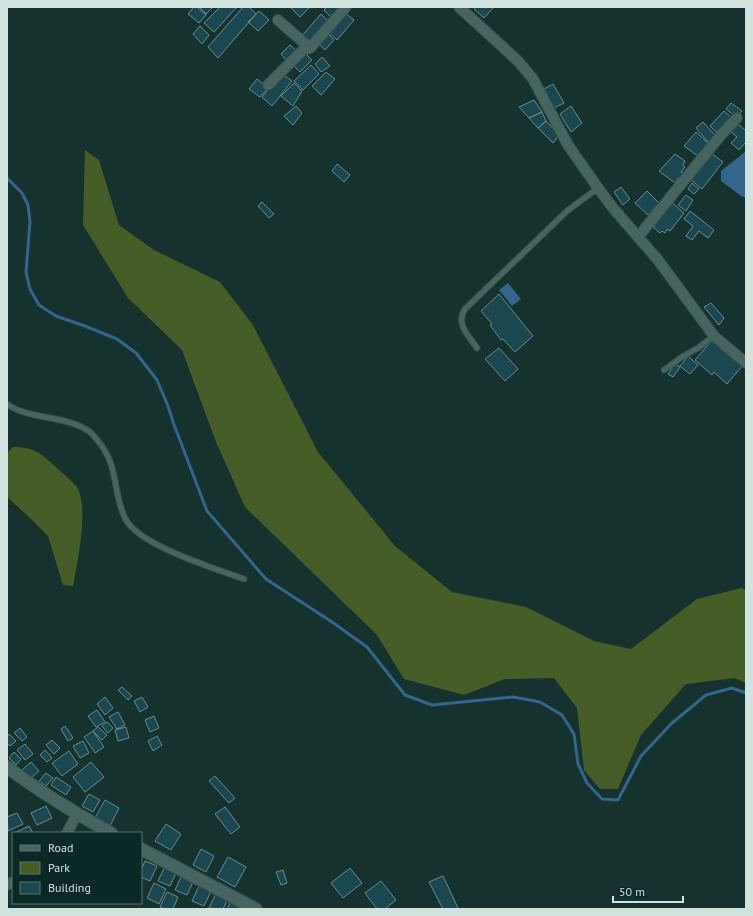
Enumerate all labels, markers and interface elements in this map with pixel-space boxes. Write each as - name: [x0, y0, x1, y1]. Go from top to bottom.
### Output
- legend: [12, 832, 142, 904]
- text: Road: [48, 840, 73, 855]
- text: Park: [48, 860, 70, 875]
- scale bar: [613, 878, 683, 904]
- text: Building: [48, 880, 91, 895]
- text: 50 m: [619, 884, 645, 899]

